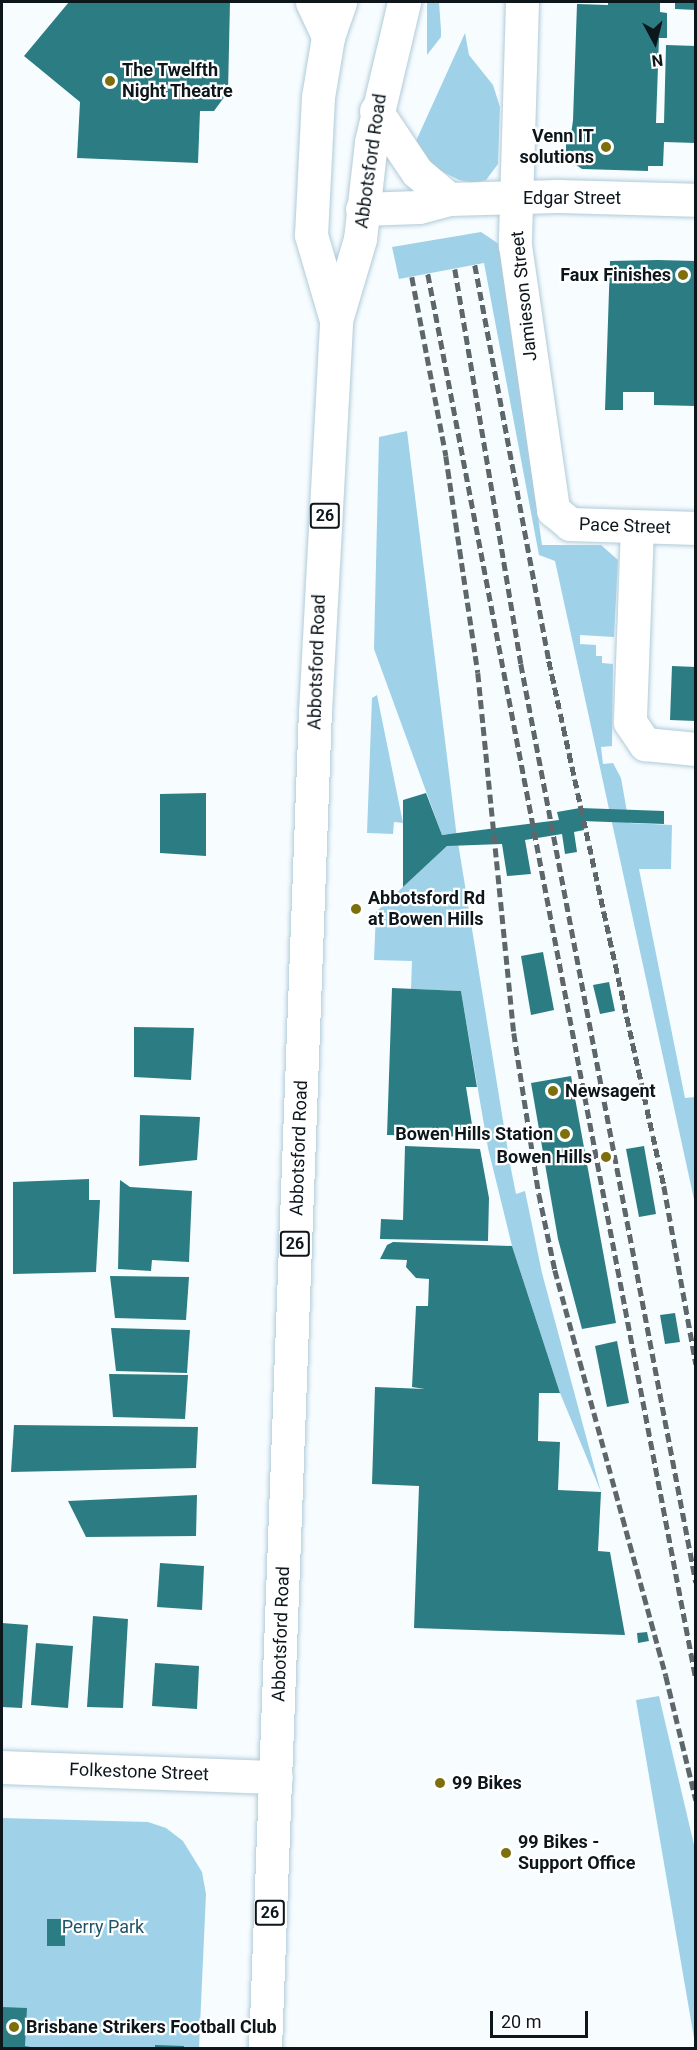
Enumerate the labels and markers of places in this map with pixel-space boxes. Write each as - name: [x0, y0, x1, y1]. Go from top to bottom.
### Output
- place label: The Twelfth Night Theatre: [122, 60, 233, 103]
- marker: The Twelfth Night Theatre: [103, 74, 117, 88]
- place label: Venn IT solutions: [519, 126, 594, 168]
- marker: Venn IT solutions: [599, 140, 613, 154]
- place label: Faux Finishes: [560, 264, 671, 286]
- marker: Faux Finishes: [676, 268, 690, 282]
- place label: Abbotsford Rd at Bowen Hills: [368, 888, 485, 930]
- marker: Abbotsford Rd at Bowen Hills: [349, 902, 363, 916]
- place label: Newsagent: [565, 1080, 656, 1102]
- marker: Newsagent: [546, 1084, 560, 1098]
- place label: Bowen Hills Station: [395, 1123, 553, 1145]
- marker: Bowen Hills Station: [558, 1127, 572, 1141]
- place label: Bowen Hills: [497, 1146, 592, 1168]
- marker: Bowen Hills: [597, 1148, 615, 1166]
- place label: 99 Bikes: [452, 1772, 522, 1794]
- marker: 99 Bikes: [433, 1776, 447, 1790]
- place label: 99 Bikes - Support Office: [518, 1832, 635, 1874]
- marker: 99 Bikes - Support Office: [499, 1846, 513, 1860]
- place label: Brisbane Strikers Football Club: [26, 2016, 277, 2038]
- marker: Brisbane Strikers Football Club: [7, 2020, 21, 2034]

